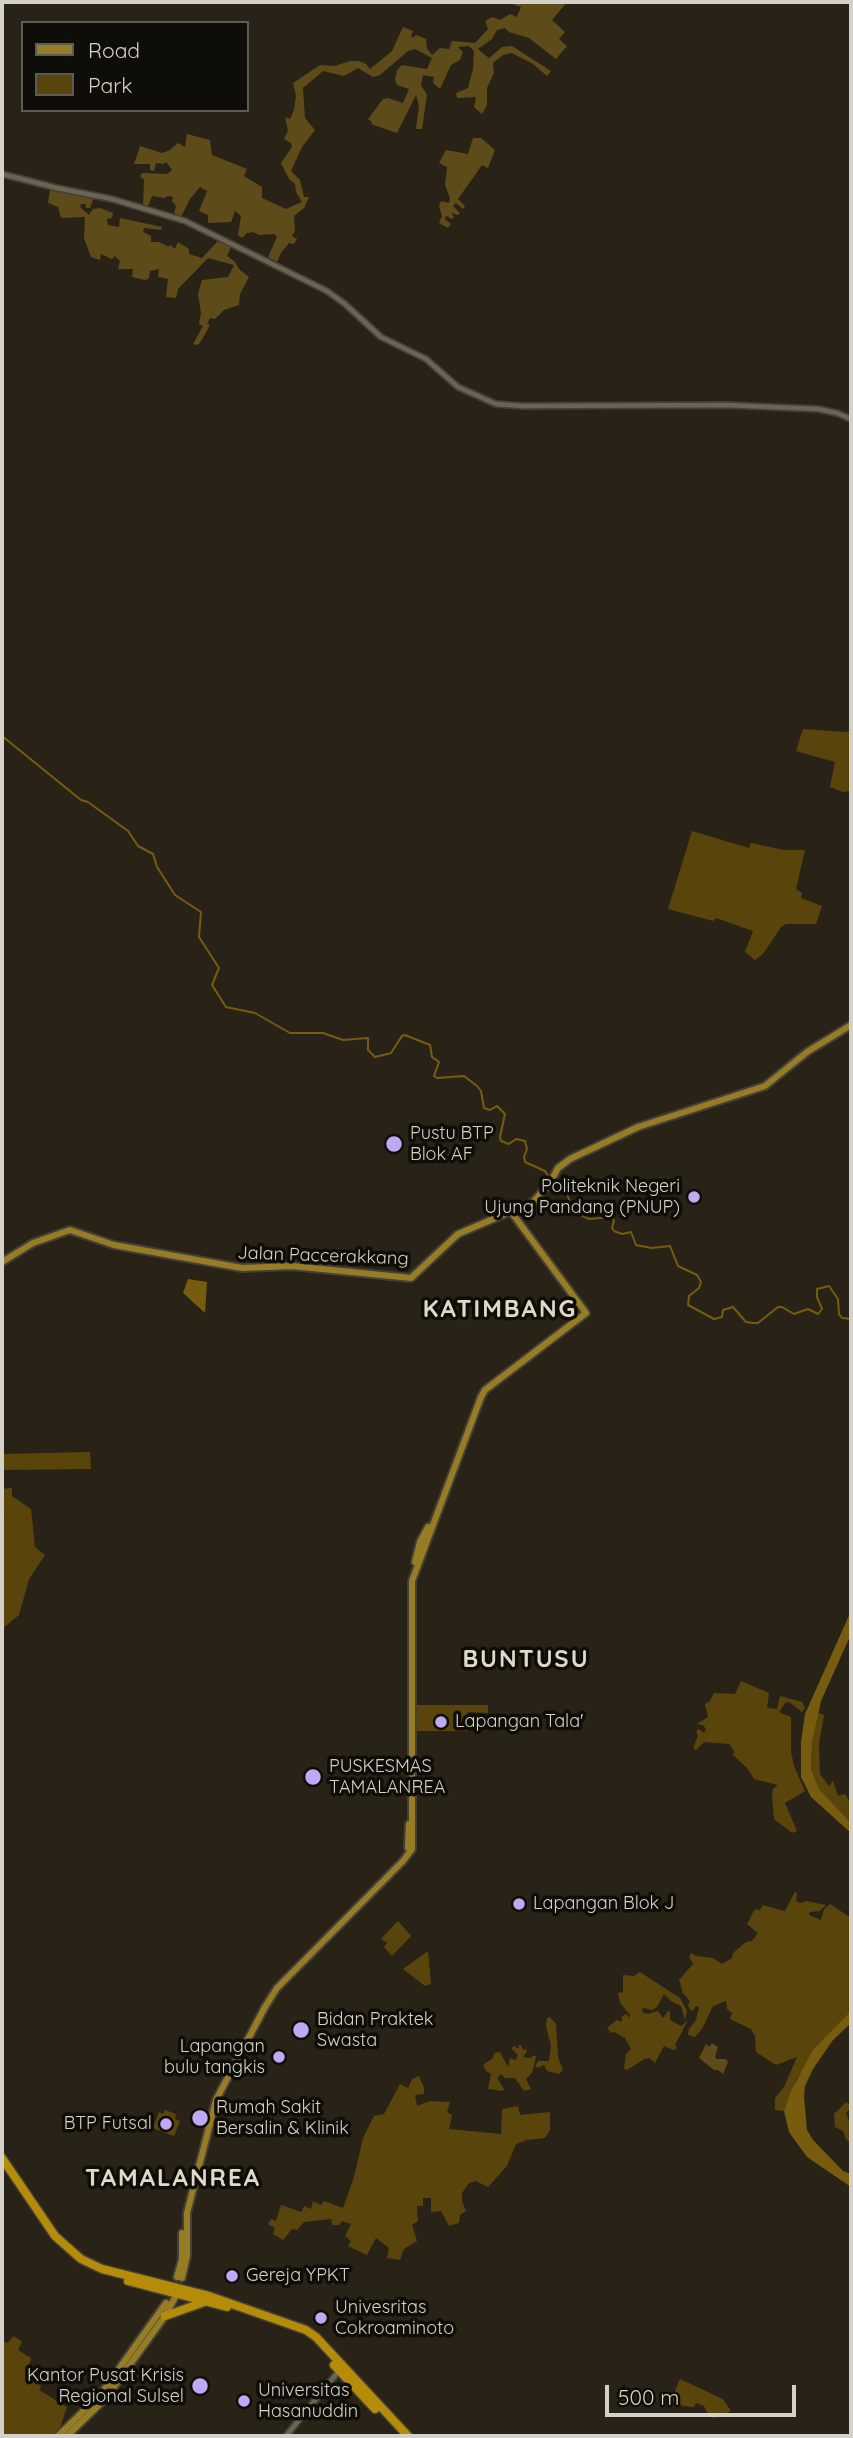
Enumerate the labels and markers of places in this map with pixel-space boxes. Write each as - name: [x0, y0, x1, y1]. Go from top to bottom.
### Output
- place label: Pustu BTP Blok AF: [410, 1123, 494, 1166]
- marker: Pustu BTP Blok AF: [384, 1134, 404, 1154]
- place label: Politeknik Negeri Ujung Pandang (PNUP): [484, 1176, 680, 1218]
- marker: Politeknik Negeri Ujung Pandang (PNUP): [686, 1189, 702, 1205]
- place label: Lapangan Tala': [455, 1711, 584, 1733]
- marker: Lapangan Tala': [433, 1714, 449, 1730]
- place label: PUSKESMAS TAMALANREA: [329, 1756, 445, 1798]
- marker: PUSKESMAS TAMALANREA: [303, 1767, 323, 1787]
- place label: Lapangan Blok J: [533, 1893, 674, 1915]
- marker: Lapangan Blok J: [511, 1896, 527, 1912]
- place label: Bidan Praktek Swasta: [317, 2009, 433, 2052]
- marker: Bidan Praktek Swasta: [291, 2020, 311, 2040]
- place label: Lapangan bulu tangkis: [164, 2036, 265, 2078]
- marker: Lapangan bulu tangkis: [271, 2049, 287, 2065]
- place label: Rumah Sakit Bersalin & Klinik: [216, 2097, 349, 2140]
- marker: Rumah Sakit Bersalin & Klinik: [190, 2108, 210, 2128]
- place label: BTP Futsal: [64, 2113, 152, 2135]
- marker: BTP Futsal: [158, 2116, 174, 2132]
- place label: Gereja YPKT: [246, 2265, 350, 2287]
- marker: Gereja YPKT: [224, 2268, 240, 2284]
- place label: Univesritas Cokroaminoto: [335, 2297, 454, 2340]
- marker: Univesritas Cokroaminoto: [313, 2310, 329, 2326]
- place label: Kantor Pusat Krisis Regional Sulsel: [27, 2365, 184, 2408]
- marker: Kantor Pusat Krisis Regional Sulsel: [190, 2376, 210, 2396]
- place label: Universitas Hasanuddin: [258, 2380, 358, 2422]
- marker: Universitas Hasanuddin: [236, 2393, 252, 2409]

